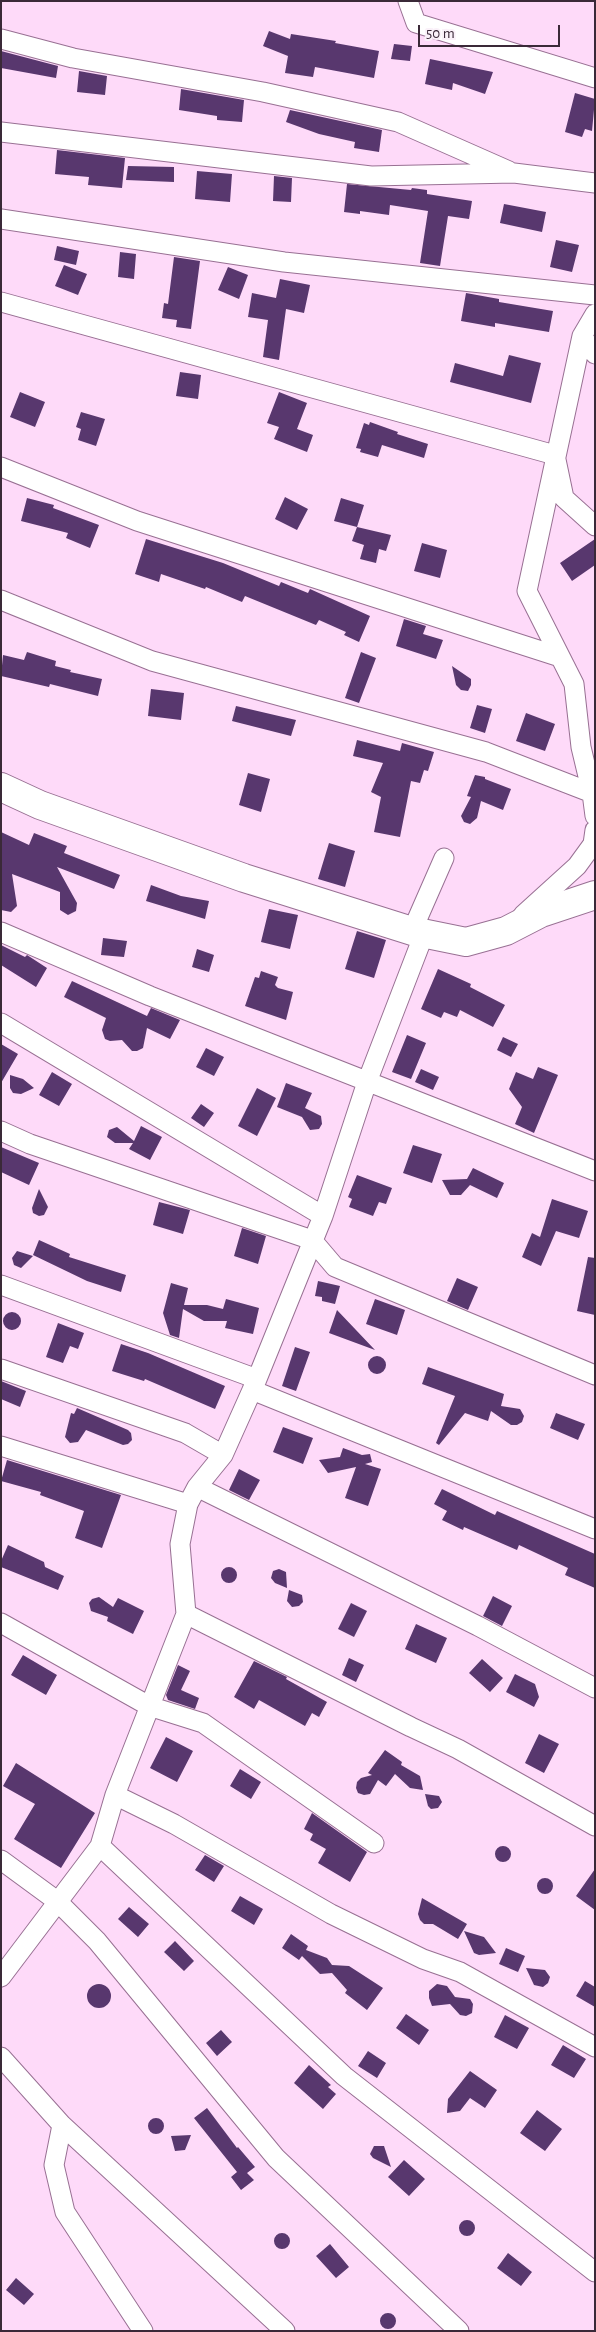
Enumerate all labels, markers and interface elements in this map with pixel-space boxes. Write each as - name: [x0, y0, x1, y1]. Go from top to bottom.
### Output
- scale bar: [421, 15, 564, 47]
- text: 50 m: [426, 26, 455, 41]

